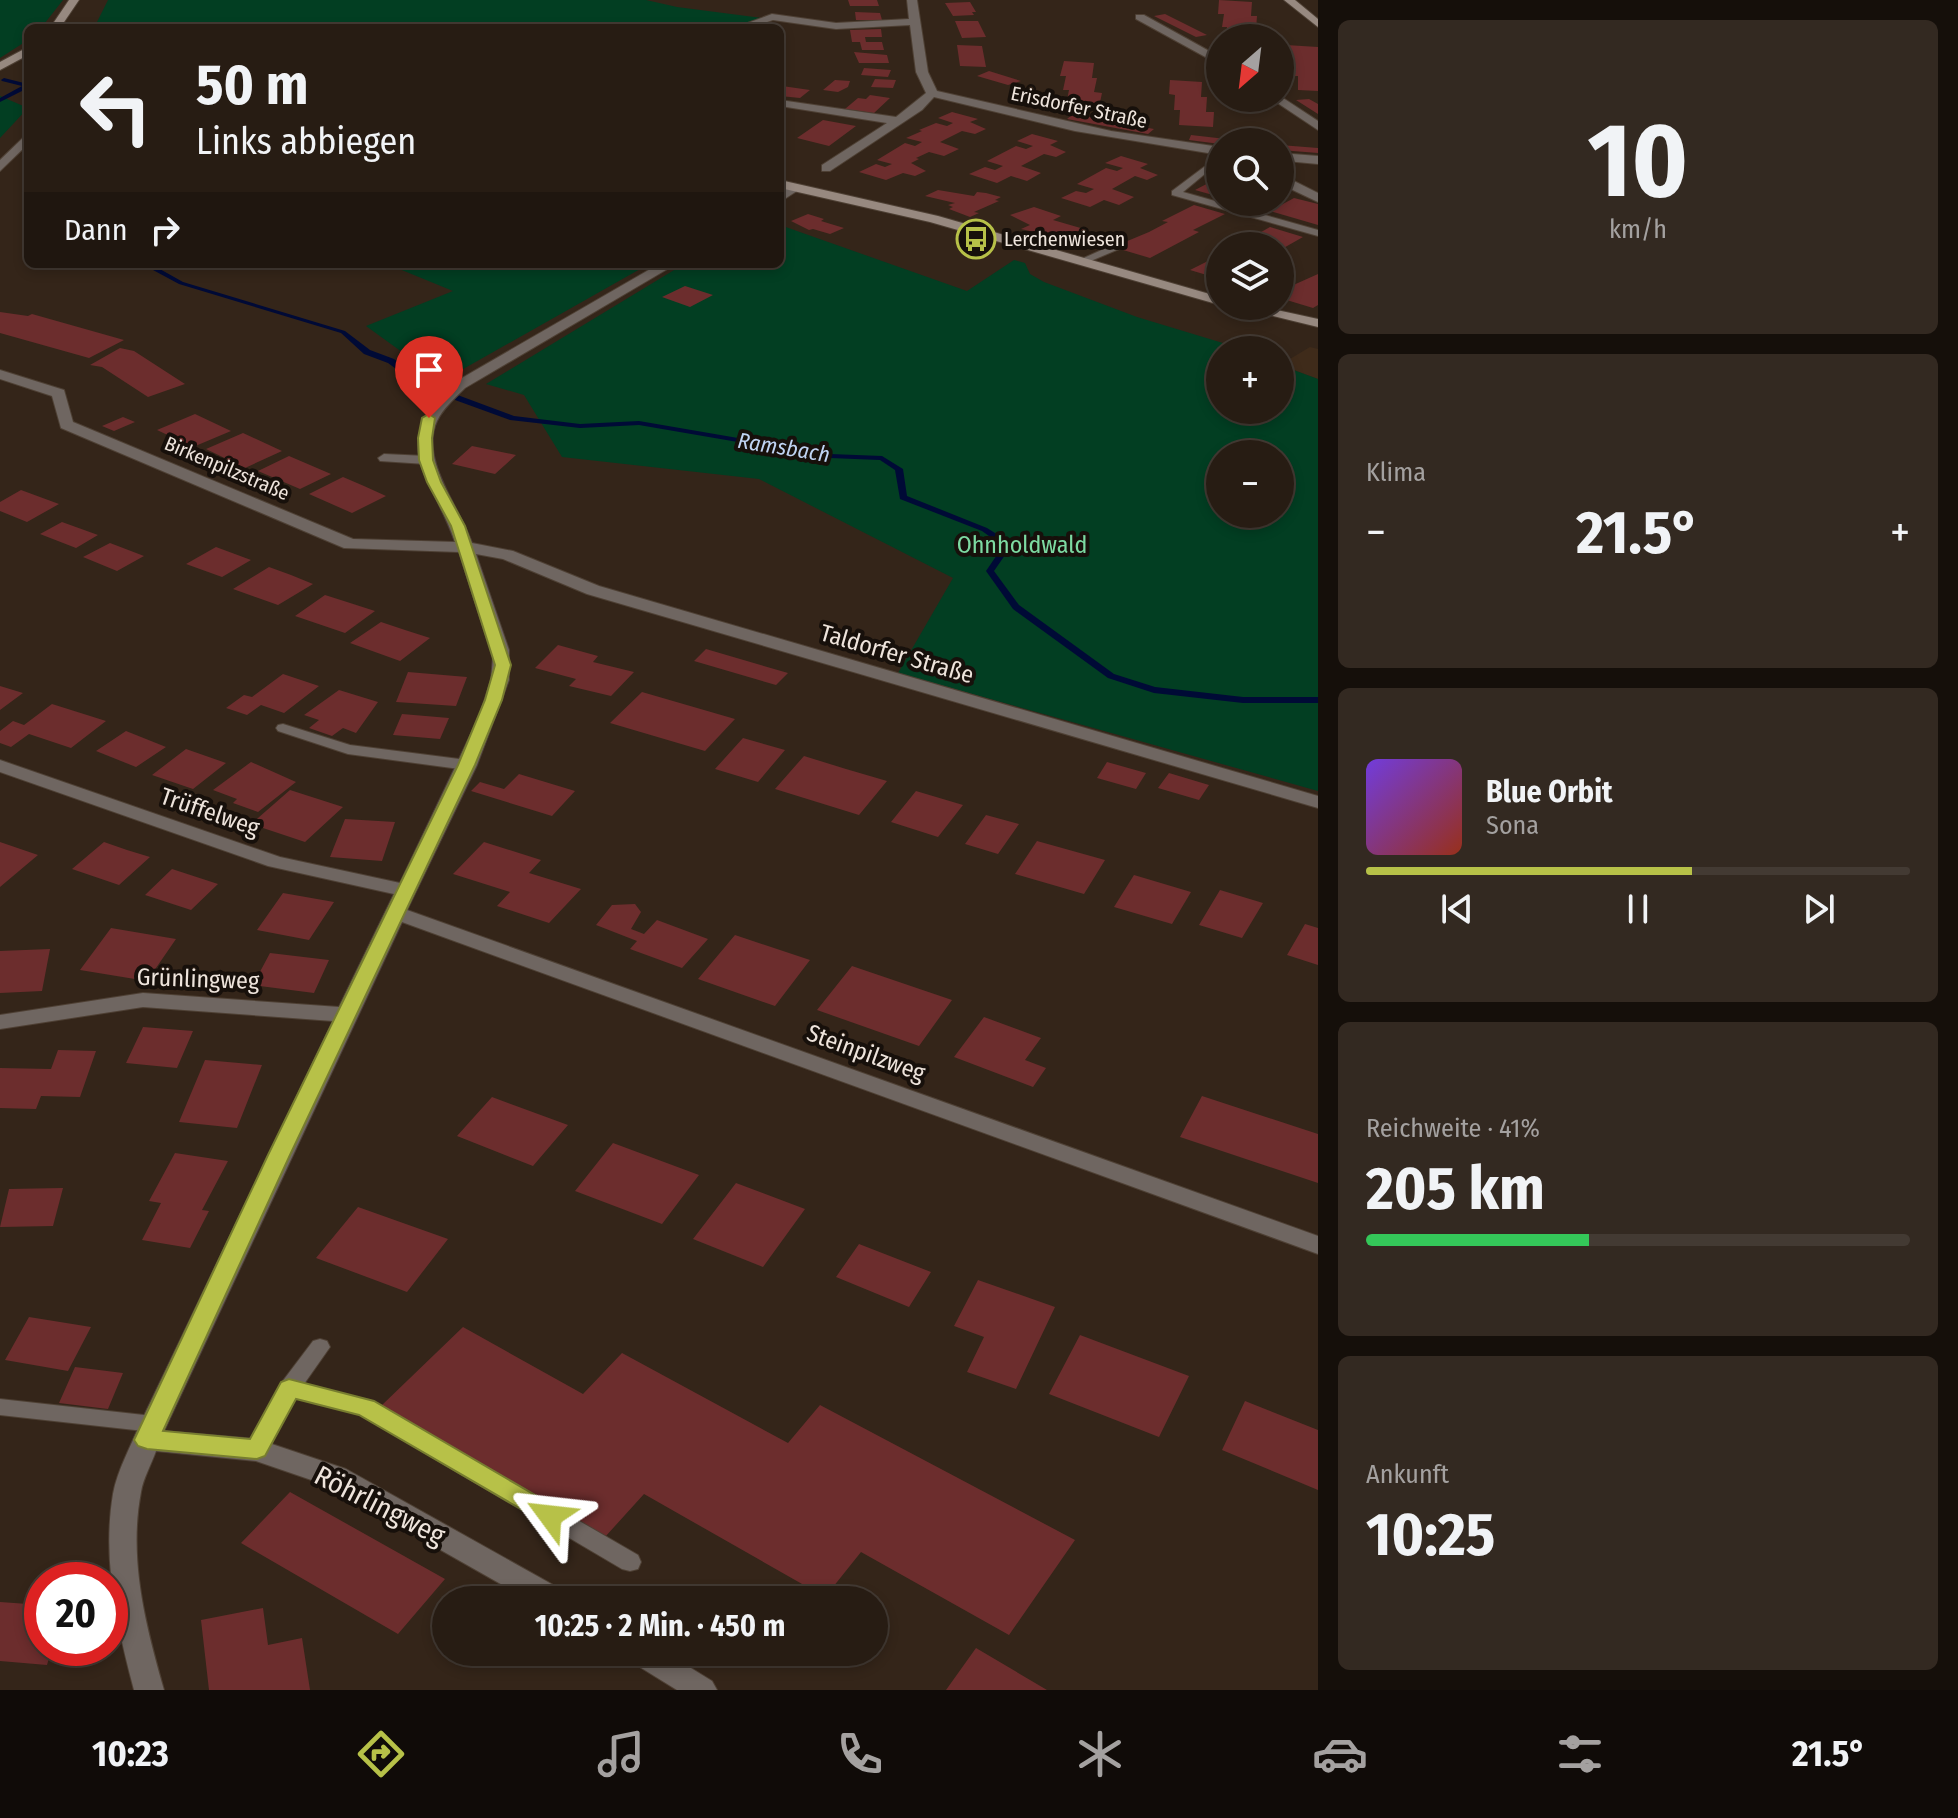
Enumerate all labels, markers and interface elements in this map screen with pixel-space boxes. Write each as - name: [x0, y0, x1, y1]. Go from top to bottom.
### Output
- north arrow: [1206, 24, 1294, 112]
- map controls: [1206, 24, 1294, 528]
- text: 50 m: [196, 52, 308, 119]
- icon: left: [64, 56, 168, 160]
- street label: Erisdorfer Straße: [1009, 81, 1149, 133]
- text: 10: [1588, 99, 1688, 224]
- text: Links abbiegen: [196, 120, 416, 164]
- button: search: [1206, 128, 1294, 216]
- icon: right: [143, 208, 187, 252]
- text: Dann: [64, 212, 127, 248]
- text: km/h: [1609, 214, 1667, 245]
- bus stop icon: Lerchenwiesen: [955, 218, 997, 260]
- place label: Lerchenwiesen: [1004, 227, 1125, 251]
- button: layers: [1206, 232, 1294, 320]
- pin: [395, 336, 463, 418]
- button: +: [1206, 336, 1294, 424]
- icon: arrive: [407, 348, 451, 392]
- water label: Ramsbach: [736, 427, 832, 468]
- street label: Birkenpilzstraße: [161, 431, 293, 505]
- button: −: [1206, 440, 1294, 528]
- text: Klima: [1366, 457, 1426, 488]
- text: 21.5°: [1576, 497, 1700, 569]
- text: −: [1366, 506, 1386, 559]
- text: +: [1890, 506, 1910, 559]
- park label: Ohnholdwald: [957, 531, 1087, 559]
- street label: Taldorfer Straße: [817, 619, 977, 689]
- text: Blue Orbit: [1486, 774, 1612, 810]
- street label: Trüffelweg: [157, 782, 264, 842]
- text: Sona: [1486, 810, 1539, 841]
- icon: previous: [1435, 887, 1479, 931]
- icon: pause: [1616, 887, 1660, 931]
- icon: next: [1797, 887, 1841, 931]
- street label: Grünlingweg: [136, 963, 260, 995]
- street label: Steinpilzweg: [803, 1019, 930, 1088]
- text: Reichweite · 41%: [1366, 1113, 1540, 1144]
- text: 205 km: [1366, 1153, 1545, 1225]
- street label: Röhrlingweg: [309, 1459, 451, 1553]
- text: Ankunft: [1366, 1459, 1449, 1490]
- position arrow: [508, 1474, 592, 1558]
- text: 10:25: [1366, 1499, 1495, 1571]
- speed limit sign: 20: [24, 1562, 128, 1666]
- text: 10:25 · 2 Min. · 450 m: [535, 1608, 785, 1644]
- icon: directions: [353, 1726, 409, 1782]
- icon: music: [593, 1726, 649, 1782]
- icon: phone: [832, 1726, 888, 1782]
- icon: climate: [1072, 1726, 1128, 1782]
- icon: car: [1312, 1726, 1368, 1782]
- icon: filters: [1552, 1726, 1608, 1782]
- text: 10:23: [92, 1732, 169, 1776]
- text: 21.5°: [1792, 1732, 1866, 1776]

